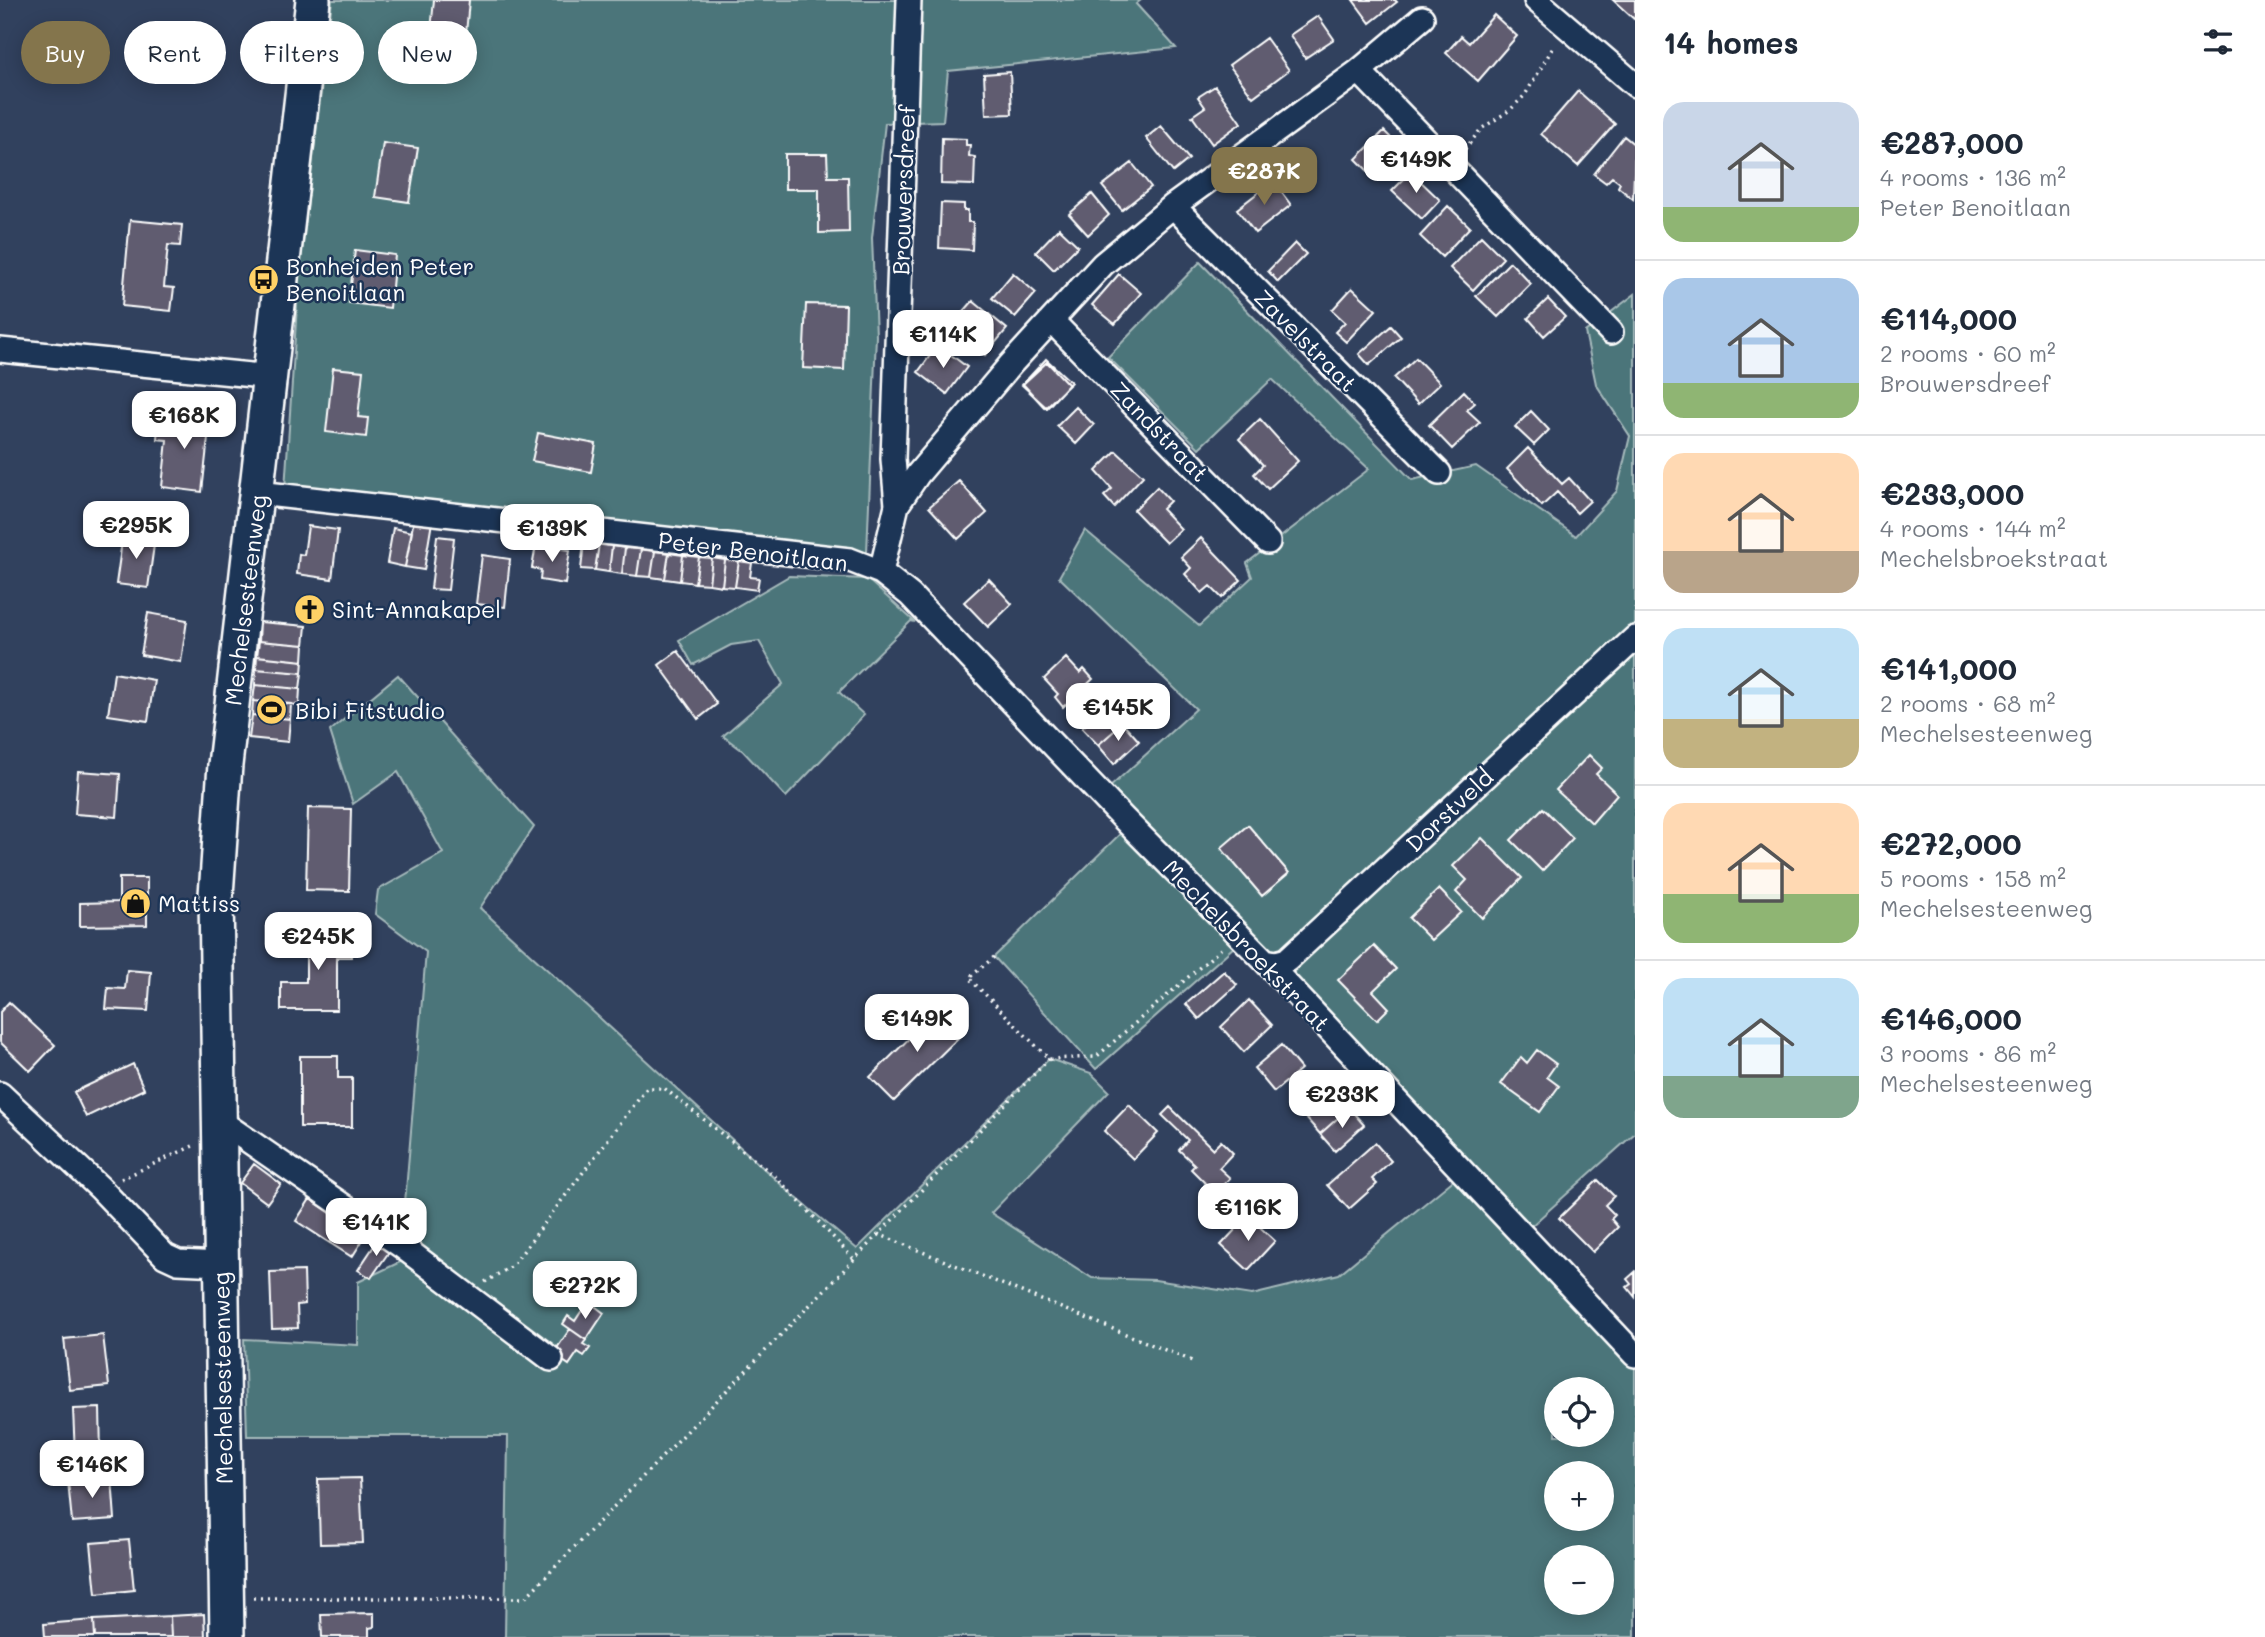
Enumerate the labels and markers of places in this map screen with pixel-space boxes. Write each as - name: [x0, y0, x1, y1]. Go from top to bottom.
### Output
- pin: €149K: [1367, 136, 1465, 195]
- pin: €287K: [1215, 148, 1313, 207]
- place label: Bonheiden Peter Benoitlaan: [286, 251, 474, 307]
- bus stop icon: Bonheiden Peter Benoitlaan: [246, 262, 280, 296]
- pin: €114K: [894, 310, 992, 370]
- pin: €168K: [135, 392, 233, 451]
- pin: €295K: [87, 502, 185, 561]
- pin: €139K: [503, 504, 601, 564]
- church icon: Sint-Annakapel: [292, 592, 326, 626]
- place label: Sint-Annakapel: [332, 594, 501, 624]
- pin: €145K: [1069, 684, 1167, 743]
- sports icon: Bibi Fitstudio: [255, 693, 289, 727]
- place label: Bibi Fitstudio: [295, 695, 445, 725]
- shop icon: Mattiss: [118, 886, 152, 920]
- place label: Mattiss: [158, 888, 240, 918]
- pin: €245K: [269, 912, 367, 972]
- pin: €149K: [868, 995, 966, 1054]
- pin: €233K: [1293, 1070, 1391, 1130]
- pin: €116K: [1199, 1184, 1297, 1243]
- pin: €141K: [327, 1198, 425, 1258]
- pin: €272K: [536, 1262, 634, 1321]
- pin: €146K: [43, 1440, 141, 1500]

